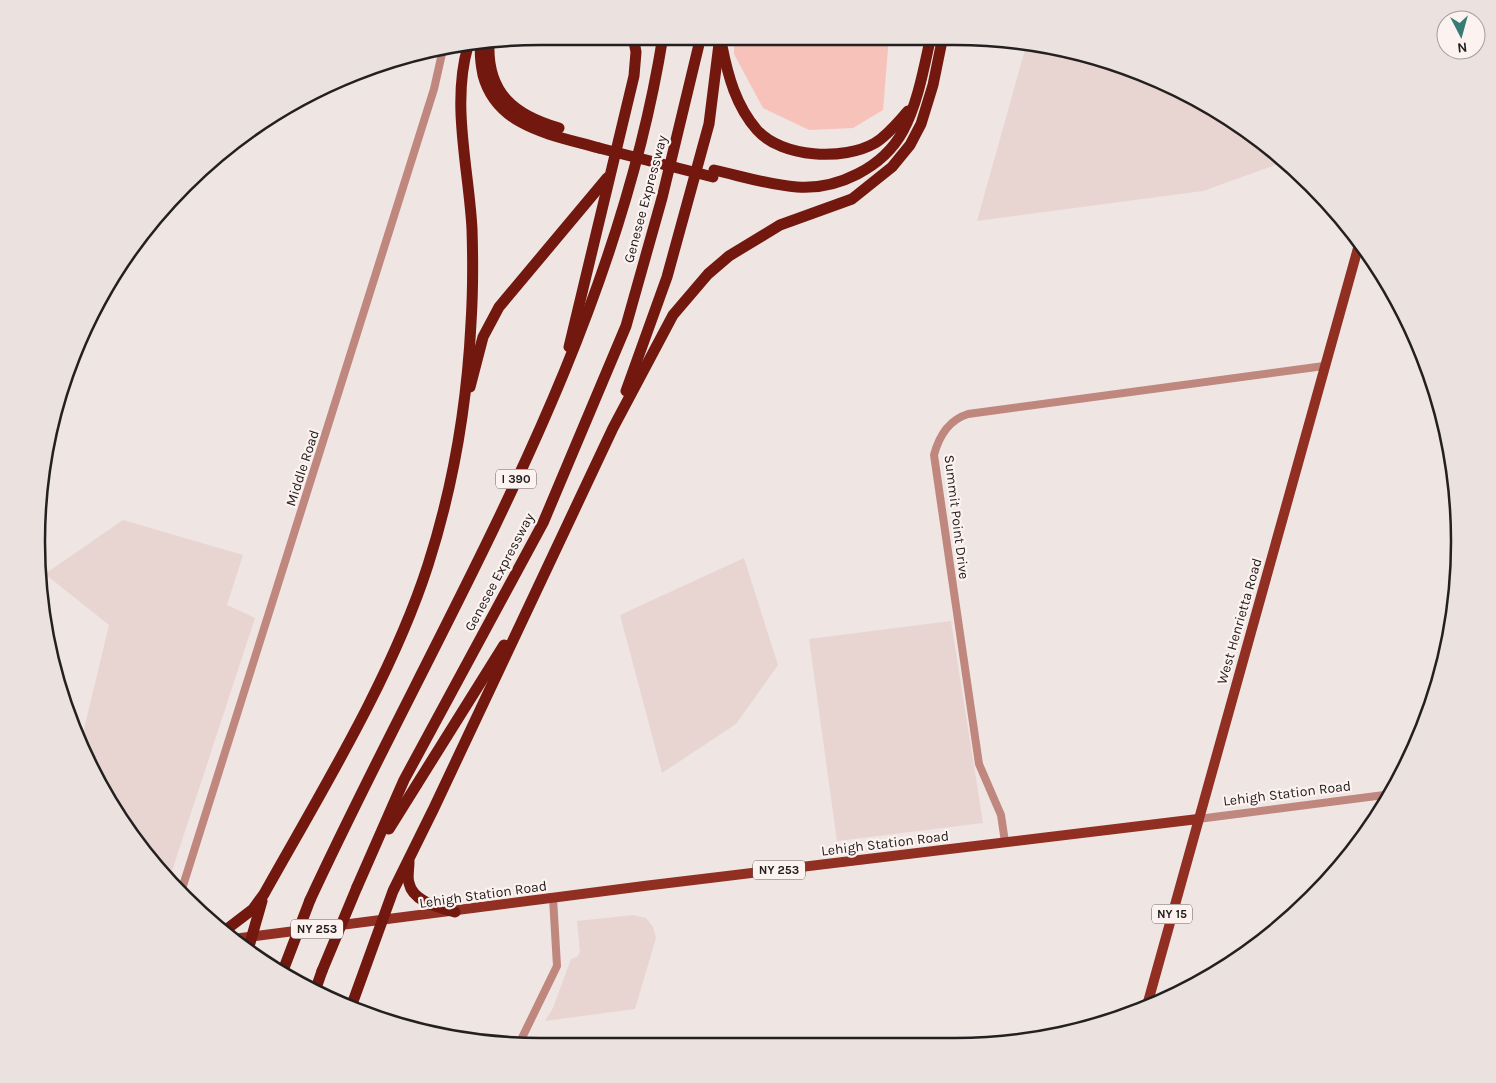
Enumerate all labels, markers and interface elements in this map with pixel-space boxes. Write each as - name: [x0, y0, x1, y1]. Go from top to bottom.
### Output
- north arrow: [1436, 10, 1486, 60]
- text: N: [1456, 38, 1468, 56]
- street label: Genesee Expressway: [620, 133, 671, 265]
- street label: Middle Road: [282, 428, 323, 508]
- street label: Summit Point Drive: [940, 454, 973, 580]
- road number: I 390: [496, 469, 536, 488]
- street label: Genesee Expressway: [461, 510, 538, 634]
- street label: West Henrietta Road: [1213, 556, 1266, 686]
- street label: Lehigh Station Road: [1222, 777, 1352, 810]
- street label: Lehigh Station Road: [820, 827, 950, 860]
- road number: NY 253: [753, 860, 805, 880]
- street label: Lehigh Station Road: [418, 877, 548, 912]
- road number: NY 15: [1152, 904, 1192, 924]
- road number: NY 253: [291, 920, 343, 939]

